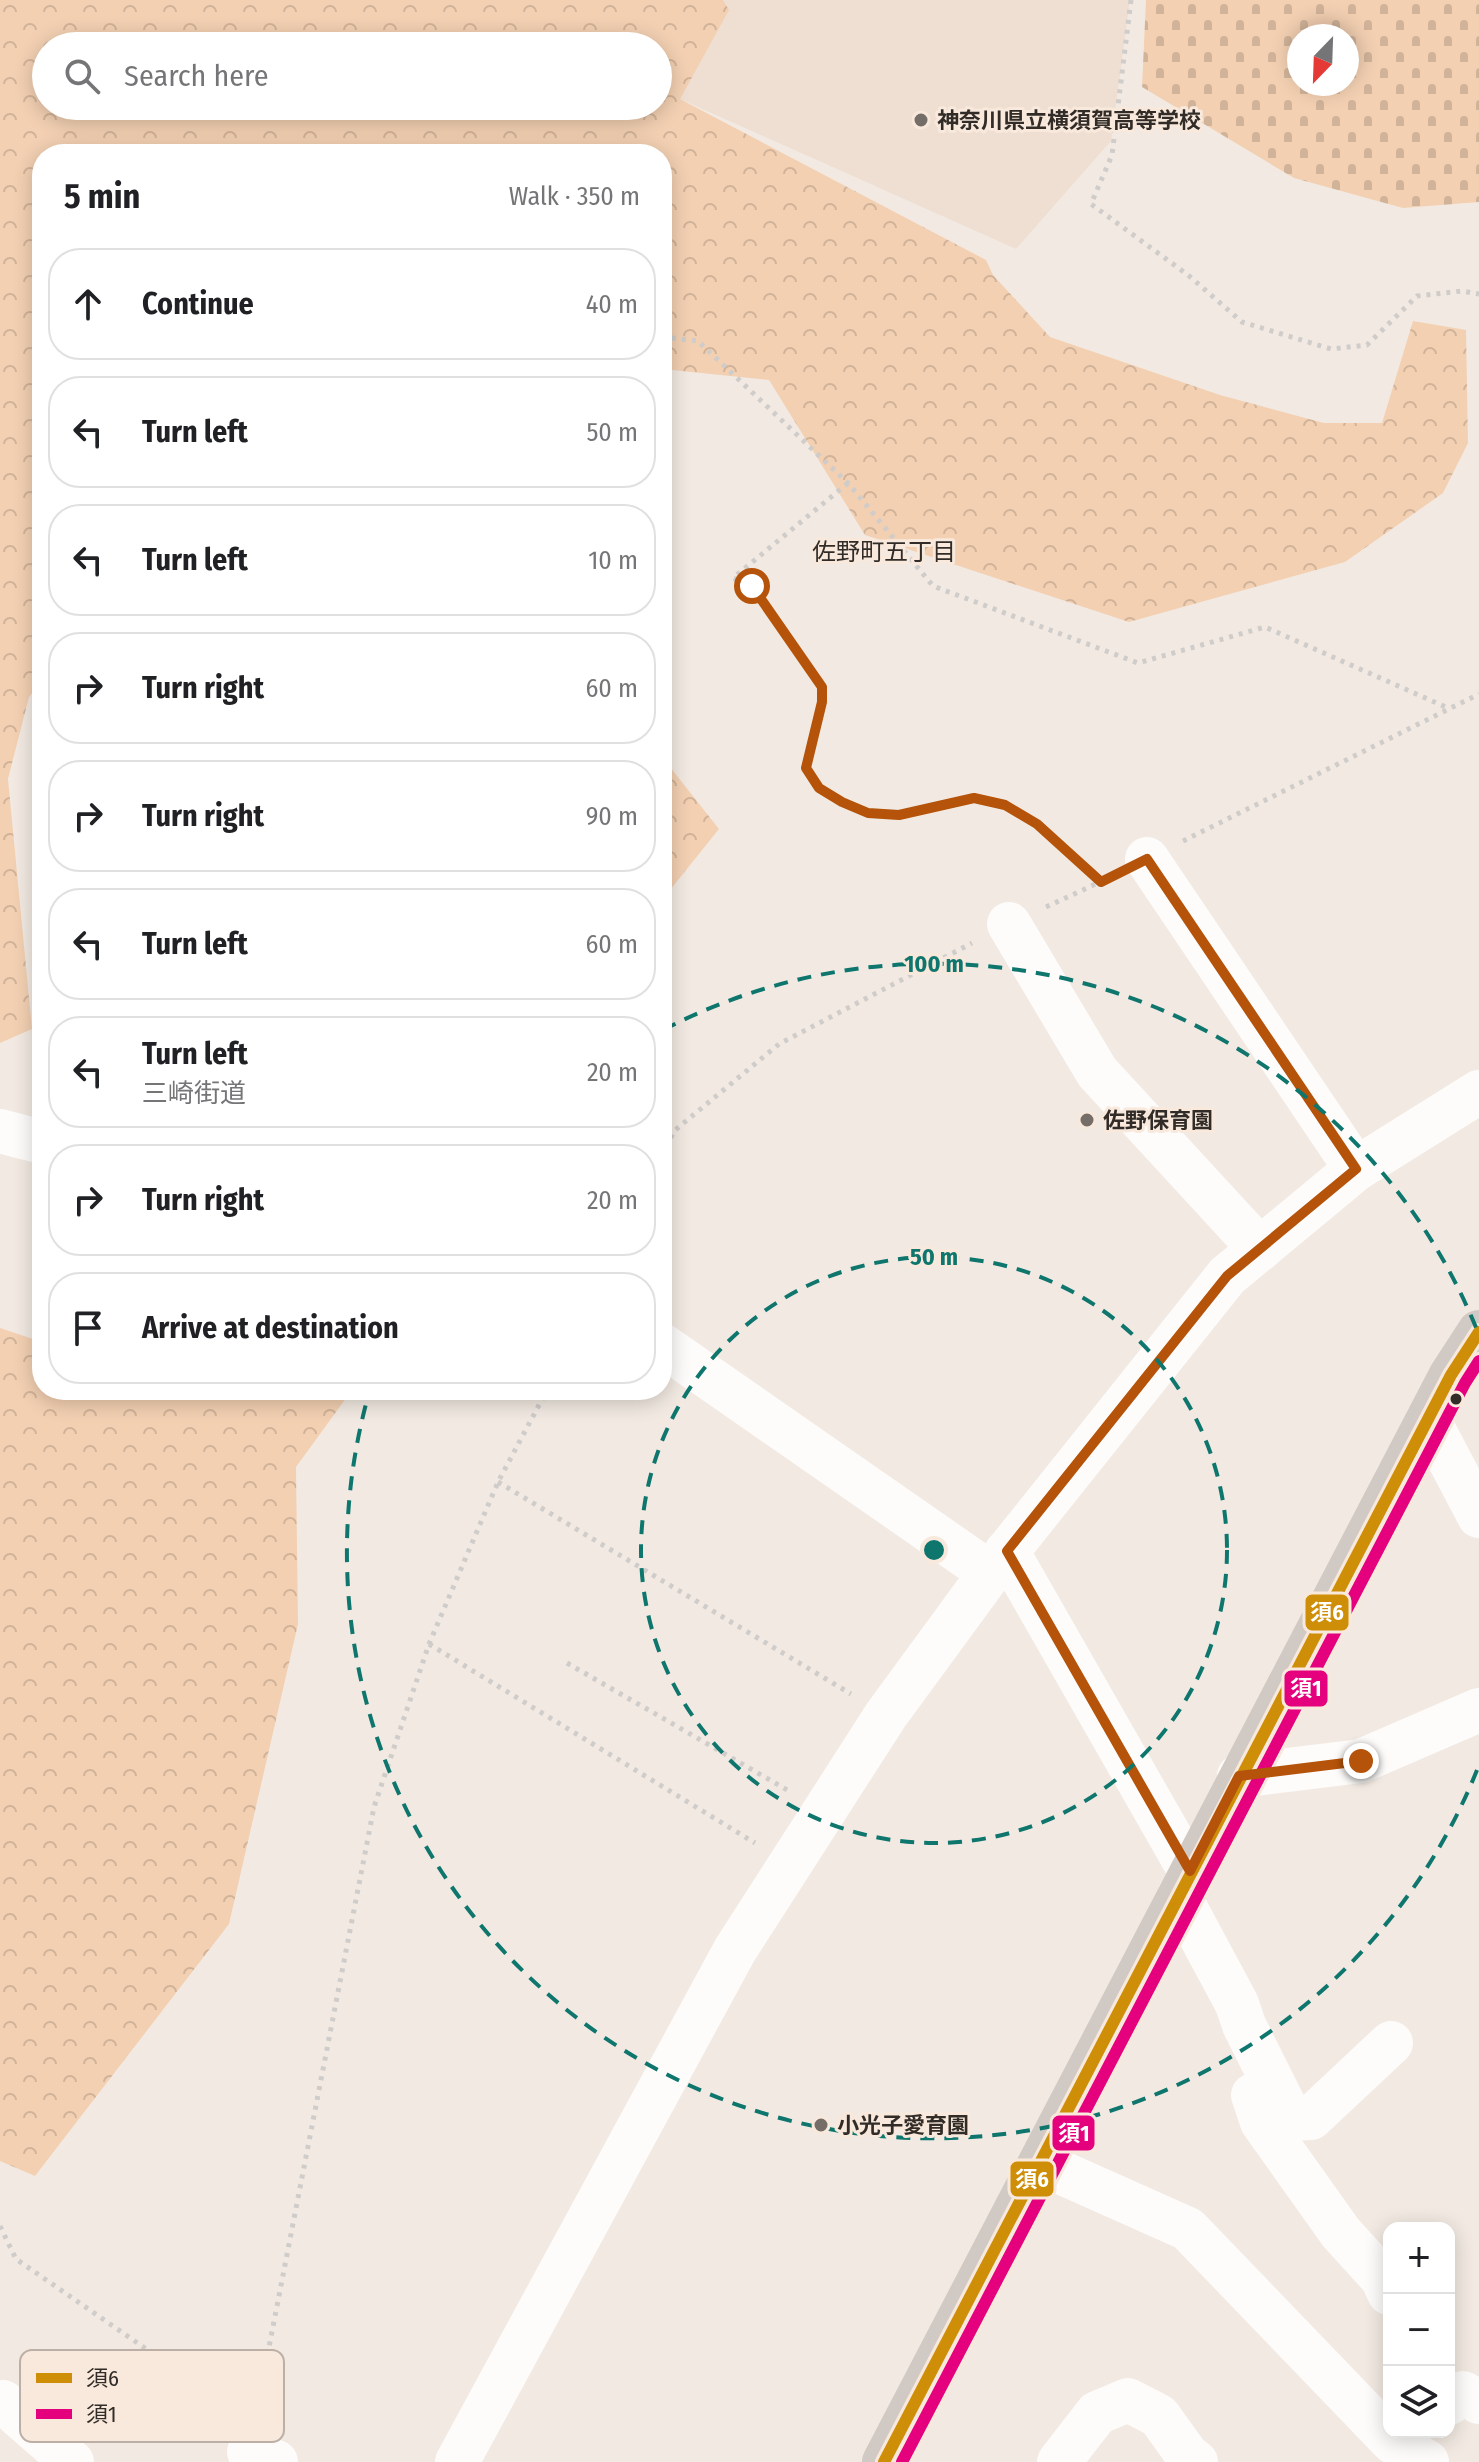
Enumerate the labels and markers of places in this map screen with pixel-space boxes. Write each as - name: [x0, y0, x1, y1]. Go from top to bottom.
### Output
- place label: 神奈川県立横須賀高等学校: [937, 107, 1201, 134]
- marker: 神奈川県立横須賀高等学校: [912, 111, 930, 129]
- place label: 佐野保育園: [1103, 1107, 1213, 1134]
- marker: 佐野保育園: [1078, 1111, 1096, 1129]
- unlabelled marker: [1448, 1391, 1464, 1407]
- centre of rings: [920, 1536, 948, 1564]
- place label: 小光子愛育園: [837, 2112, 969, 2139]
- marker: 小光子愛育園: [812, 2116, 830, 2134]

